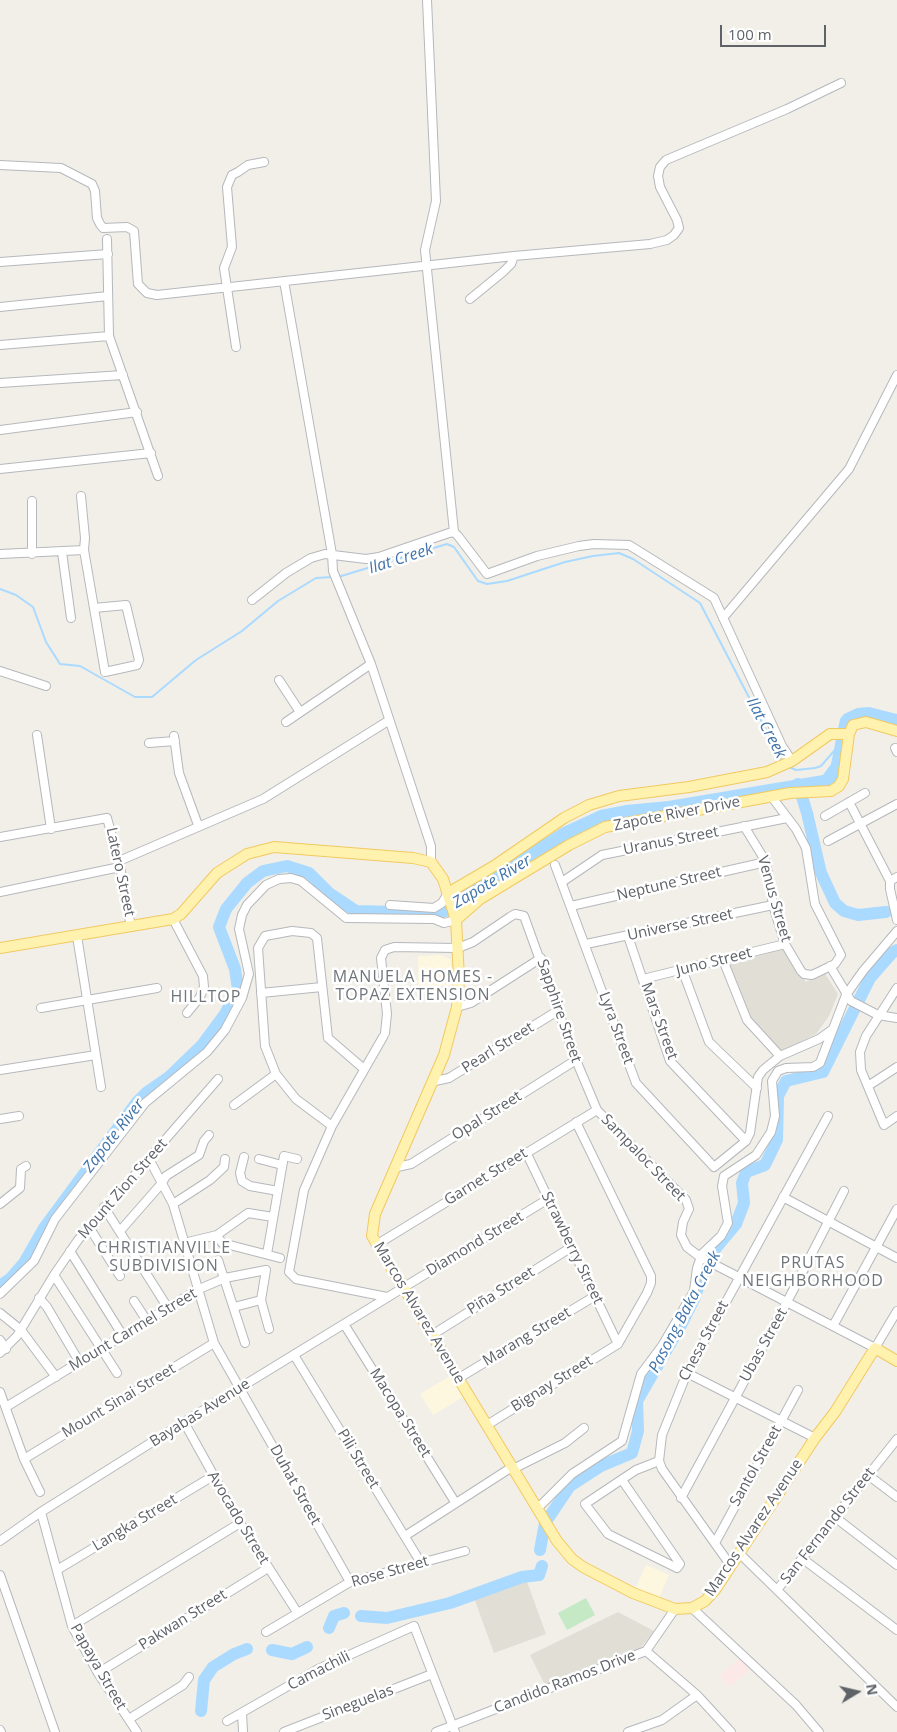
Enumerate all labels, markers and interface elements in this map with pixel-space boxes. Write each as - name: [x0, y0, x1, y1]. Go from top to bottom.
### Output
- scale bar: [722, 15, 828, 47]
- text: 100 m: [728, 24, 772, 44]
- water label: Ilat Creek: [366, 540, 436, 578]
- water label: Ilat Creek: [742, 694, 790, 762]
- street label: Zapote River Drive: [612, 793, 742, 835]
- street label: Uranus Street: [622, 823, 720, 859]
- street label: Latero Street: [102, 826, 138, 918]
- water label: Zapote River: [449, 851, 535, 913]
- street label: Venus Street: [753, 854, 795, 944]
- street label: Neptune Street: [615, 863, 723, 905]
- street label: Universe Street: [626, 905, 734, 945]
- street label: Juno Street: [674, 944, 754, 980]
- street label: Sapphire Street: [533, 957, 585, 1065]
- district label: MANUELA HOMES - TOPAZ EXTENSION: [331, 967, 495, 1005]
- street label: Mars Street: [637, 980, 681, 1062]
- district label: HILLTOP: [170, 987, 242, 1007]
- street label: Lyra Street: [595, 989, 637, 1067]
- street label: Pearl Street: [459, 1019, 537, 1077]
- street label: Opal Street: [449, 1088, 525, 1144]
- water label: Zapote River: [79, 1095, 149, 1177]
- street label: Sampaloc Street: [597, 1111, 689, 1205]
- street label: Mount Zion Street: [75, 1135, 171, 1243]
- street label: Garnet Street: [441, 1144, 531, 1210]
- street label: Strawberry Street: [537, 1189, 607, 1307]
- street label: Diamond Street: [423, 1208, 527, 1280]
- district label: CHRISTIANVILLE SUBDIVISION: [95, 1238, 233, 1276]
- street label: Marcos Alvarez Avenue: [370, 1239, 468, 1387]
- water label: Pasong Baka Creek: [645, 1248, 725, 1376]
- district label: PRUTAS NEIGHBORHOOD: [741, 1253, 885, 1291]
- street label: Piña Street: [464, 1263, 538, 1319]
- street label: Mount Carmel Street: [66, 1285, 200, 1375]
- street label: Chesa Street: [675, 1298, 733, 1384]
- street label: Marang Street: [480, 1304, 574, 1370]
- street label: Ubas Street: [736, 1305, 792, 1385]
- street label: Bignay Street: [508, 1352, 596, 1416]
- street label: Mount Sinai Street: [59, 1360, 179, 1442]
- street label: Macopa Street: [366, 1365, 434, 1461]
- street label: Bayabas Avenue: [147, 1375, 253, 1451]
- street label: Santol Street: [726, 1422, 786, 1510]
- street label: Pili Street: [333, 1426, 383, 1492]
- street label: Duhat Street: [266, 1442, 324, 1528]
- street label: Marcos Alvarez Avenue: [701, 1456, 807, 1600]
- street label: San Fernando Street: [777, 1464, 879, 1588]
- street label: Avocado Street: [203, 1468, 273, 1568]
- street label: Langka Street: [89, 1491, 181, 1555]
- street label: Rose Street: [349, 1552, 431, 1592]
- street label: Pakwan Street: [136, 1586, 230, 1654]
- street label: Papaya Street: [66, 1621, 130, 1713]
- street label: Candido Ramos Drive: [492, 1647, 638, 1717]
- street label: Camachili: [285, 1648, 353, 1694]
- north arrow: [832, 1667, 882, 1717]
- street label: Sineguelas: [320, 1681, 396, 1725]
- text: N: [862, 1682, 883, 1697]

